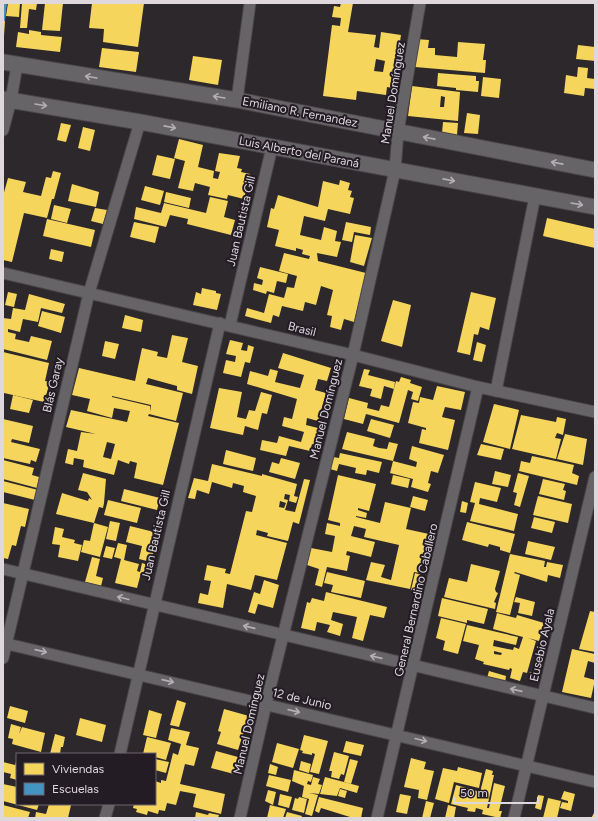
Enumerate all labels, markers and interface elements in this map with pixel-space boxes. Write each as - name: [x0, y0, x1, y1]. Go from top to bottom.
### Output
- street label: Manuel Domínguez: [378, 41, 408, 145]
- one-way arrow: [85, 72, 98, 80]
- one-way arrow: [213, 93, 226, 101]
- street label: Emiliano R. Fernandez: [241, 94, 359, 130]
- one-way arrow: [35, 102, 48, 110]
- one-way arrow: [163, 124, 176, 132]
- street label: Luis Alberto del Paraná: [238, 133, 360, 171]
- one-way arrow: [423, 133, 436, 141]
- one-way arrow: [551, 158, 564, 166]
- street label: Juan Bautista Gill: [224, 174, 258, 268]
- one-way arrow: [442, 176, 455, 184]
- one-way arrow: [570, 200, 583, 208]
- street label: Brasil: [286, 319, 318, 339]
- street label: Blás Garay: [40, 355, 66, 414]
- street label: Manuel Domínguez: [307, 357, 345, 461]
- street label: Juan Bautista Gill: [139, 488, 173, 582]
- street label: General Bernardino Caballero: [392, 522, 440, 678]
- one-way arrow: [116, 594, 129, 601]
- street label: Eusebio Ayala: [527, 607, 557, 683]
- one-way arrow: [243, 623, 256, 631]
- one-way arrow: [34, 648, 47, 656]
- one-way arrow: [370, 653, 383, 660]
- street label: Manuel Domínguez: [231, 672, 267, 776]
- one-way arrow: [161, 677, 174, 685]
- street label: 12 de Junio: [271, 685, 333, 713]
- one-way arrow: [510, 685, 523, 693]
- one-way arrow: [287, 707, 300, 715]
- one-way arrow: [414, 737, 427, 745]
- legend: [16, 753, 156, 805]
- text: Viviendas: [52, 762, 105, 776]
- scale bar: [454, 779, 538, 805]
- text: Escuelas: [52, 782, 99, 796]
- text: 50 m: [460, 786, 488, 800]

